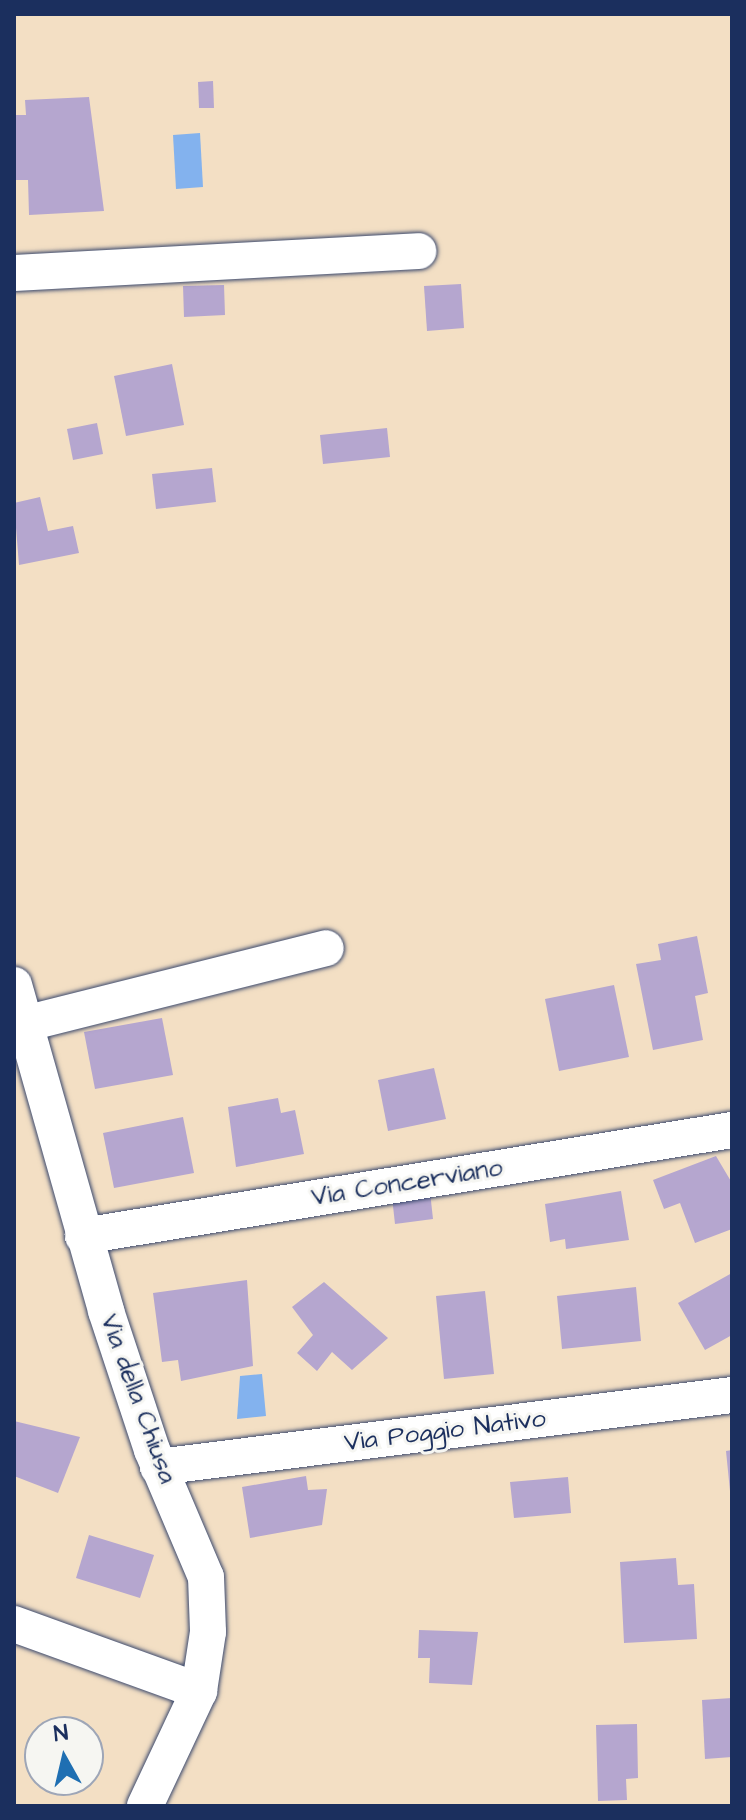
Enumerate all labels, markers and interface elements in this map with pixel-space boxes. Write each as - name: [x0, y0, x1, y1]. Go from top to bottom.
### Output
- street label: Via Concerviano: [309, 1152, 505, 1214]
- street label: Via della Chiusa: [93, 1310, 183, 1488]
- street label: Via Poggio Nativo: [342, 1403, 548, 1459]
- north arrow: [24, 1716, 104, 1796]
- text: N: [52, 1717, 70, 1750]

